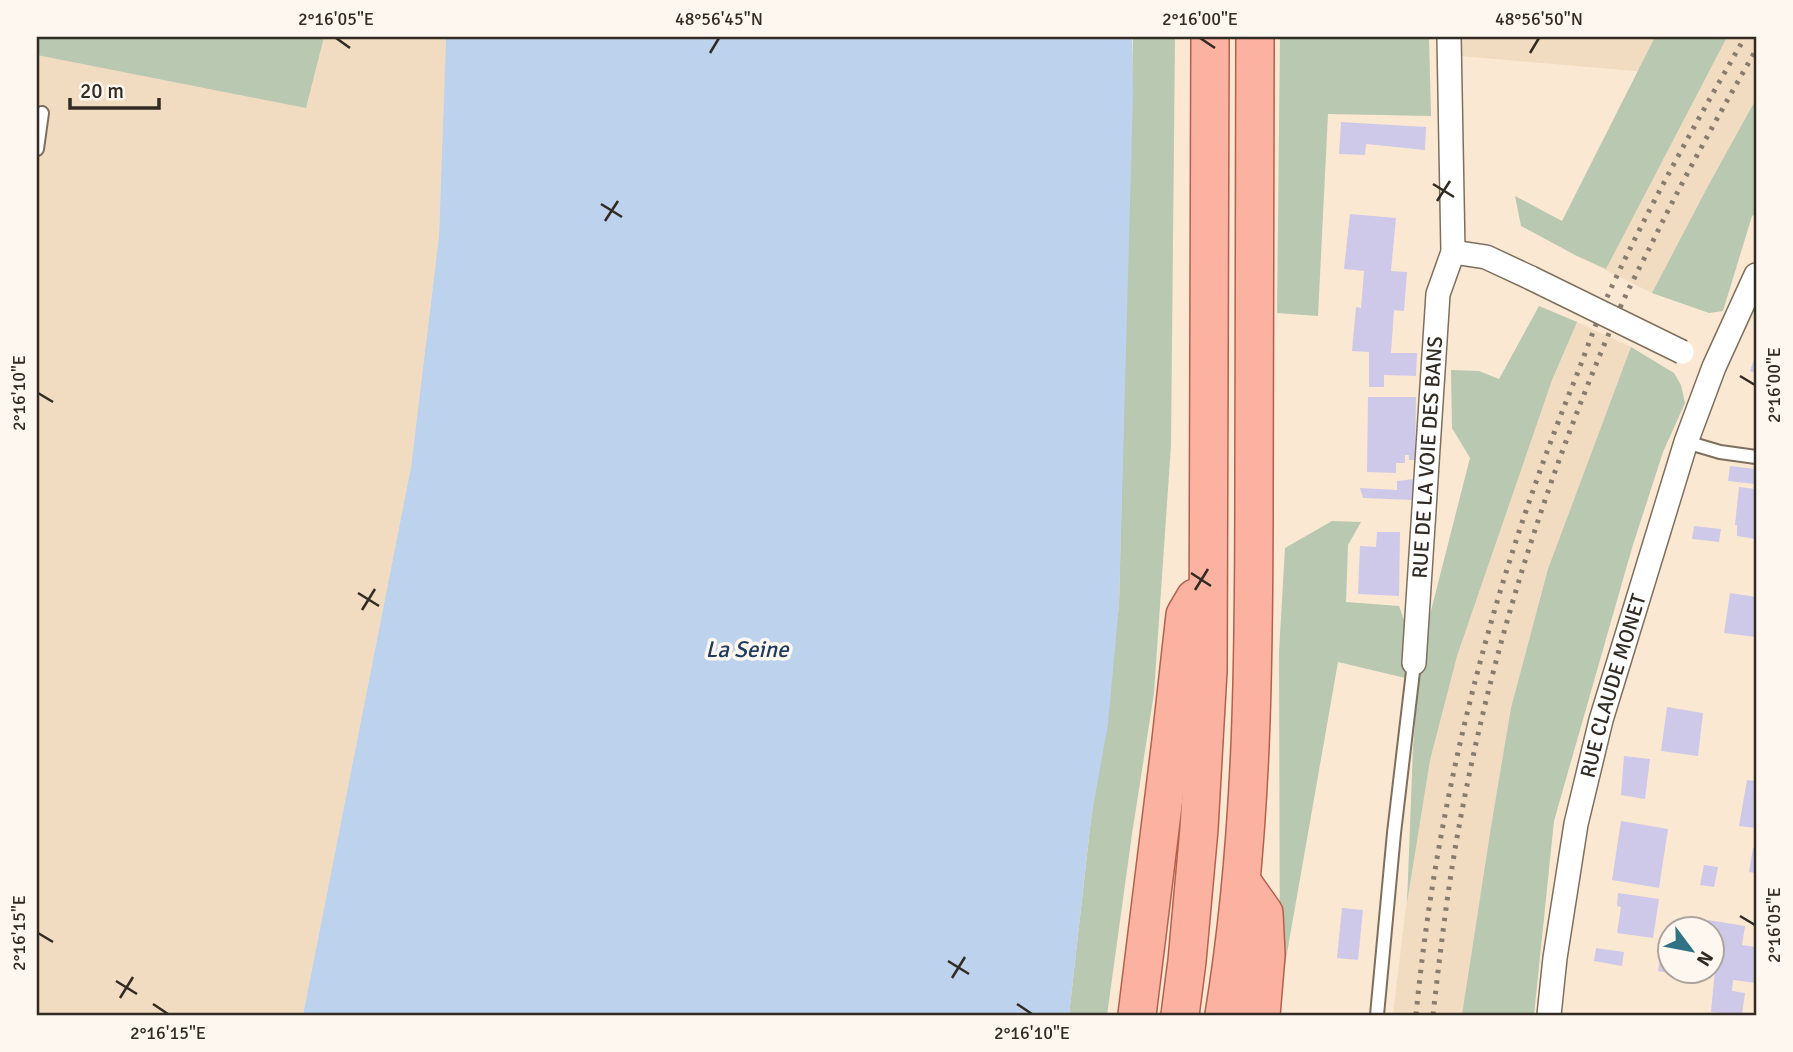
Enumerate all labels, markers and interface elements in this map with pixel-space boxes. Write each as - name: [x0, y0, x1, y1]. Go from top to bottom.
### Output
- text: 2°16'05"E: [298, 8, 374, 30]
- text: 48°56'45"N: [675, 8, 763, 30]
- text: 2°16'00"E: [1162, 8, 1238, 30]
- text: 48°56'50"N: [1495, 8, 1583, 30]
- scale bar: [70, 66, 159, 110]
- text: 20 m: [80, 78, 124, 104]
- street label: RUE DE LA VOIE DES BANS: [1407, 335, 1448, 579]
- text: 2°16'00"E: [1763, 347, 1785, 423]
- text: 2°16'10"E: [8, 355, 30, 431]
- street label: RUE CLAUDE MONET: [1575, 590, 1652, 780]
- water label: La Seine: [705, 635, 790, 664]
- text: 2°16'05"E: [1763, 887, 1785, 963]
- text: 2°16'15"E: [8, 895, 30, 971]
- north arrow: [1657, 916, 1727, 986]
- text: N: [1691, 947, 1718, 970]
- text: 2°16'15"E: [130, 1022, 206, 1044]
- text: 2°16'10"E: [994, 1022, 1070, 1044]

